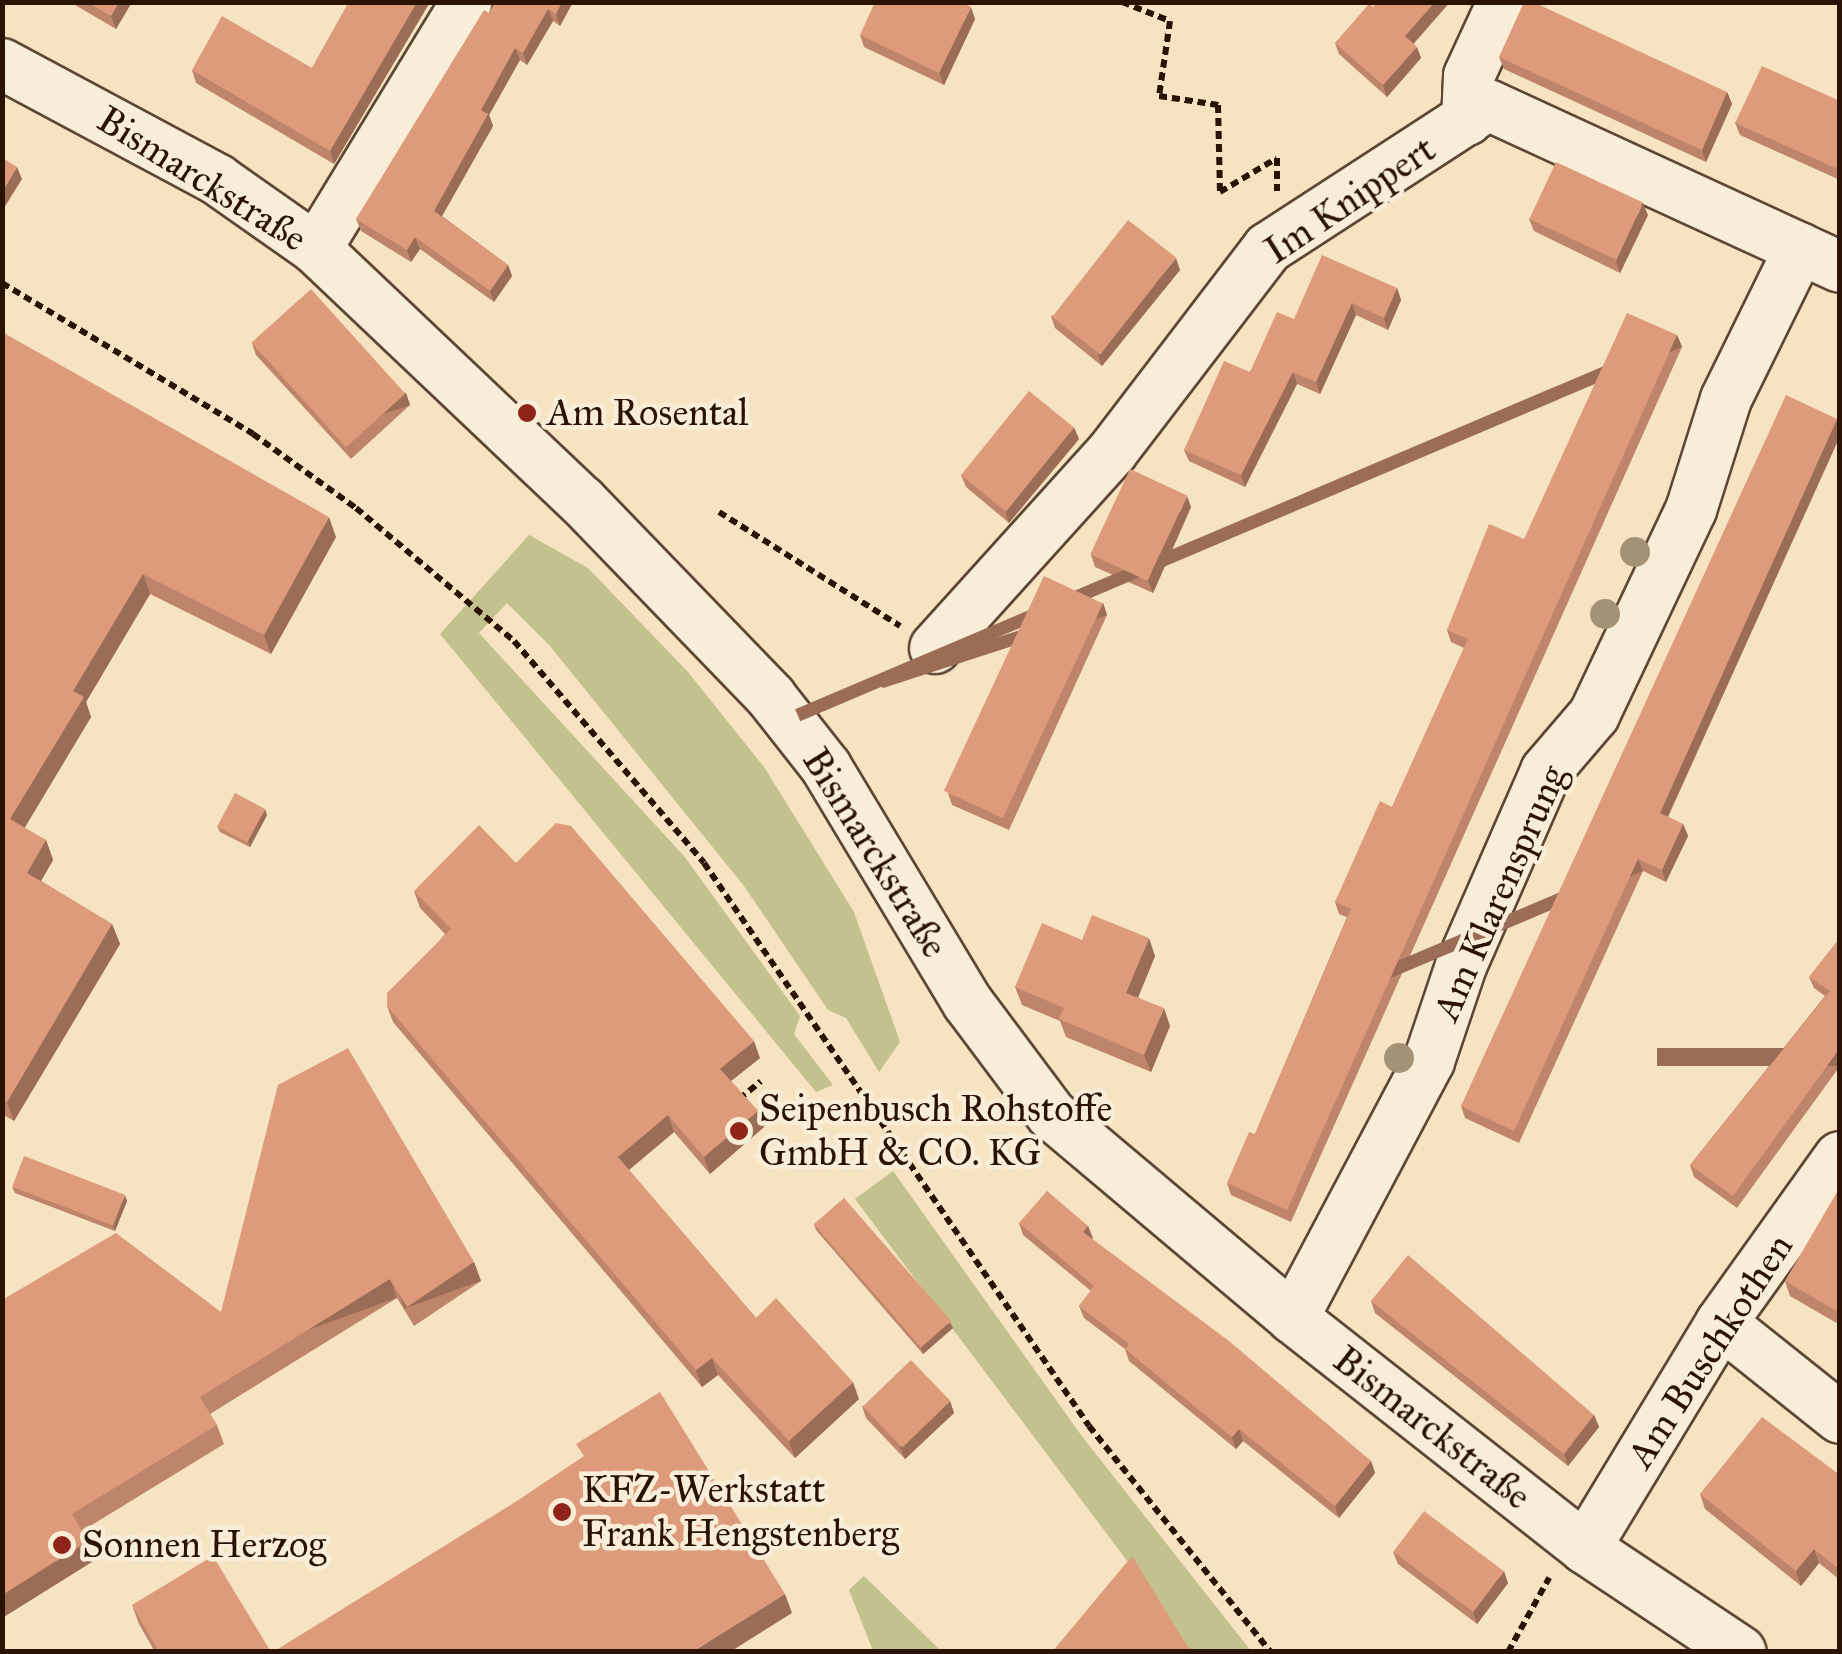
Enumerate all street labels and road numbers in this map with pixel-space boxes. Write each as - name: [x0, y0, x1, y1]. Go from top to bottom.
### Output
- street label: Bismarckstraße: [89, 97, 315, 261]
- street label: Im Knippert: [1256, 126, 1444, 274]
- street label: Bismarckstraße: [793, 740, 957, 966]
- street label: Am Klarensprung: [1423, 758, 1577, 1028]
- street label: Am Buschkothen: [1617, 1226, 1803, 1476]
- street label: Bismarckstraße: [1324, 1337, 1540, 1519]

